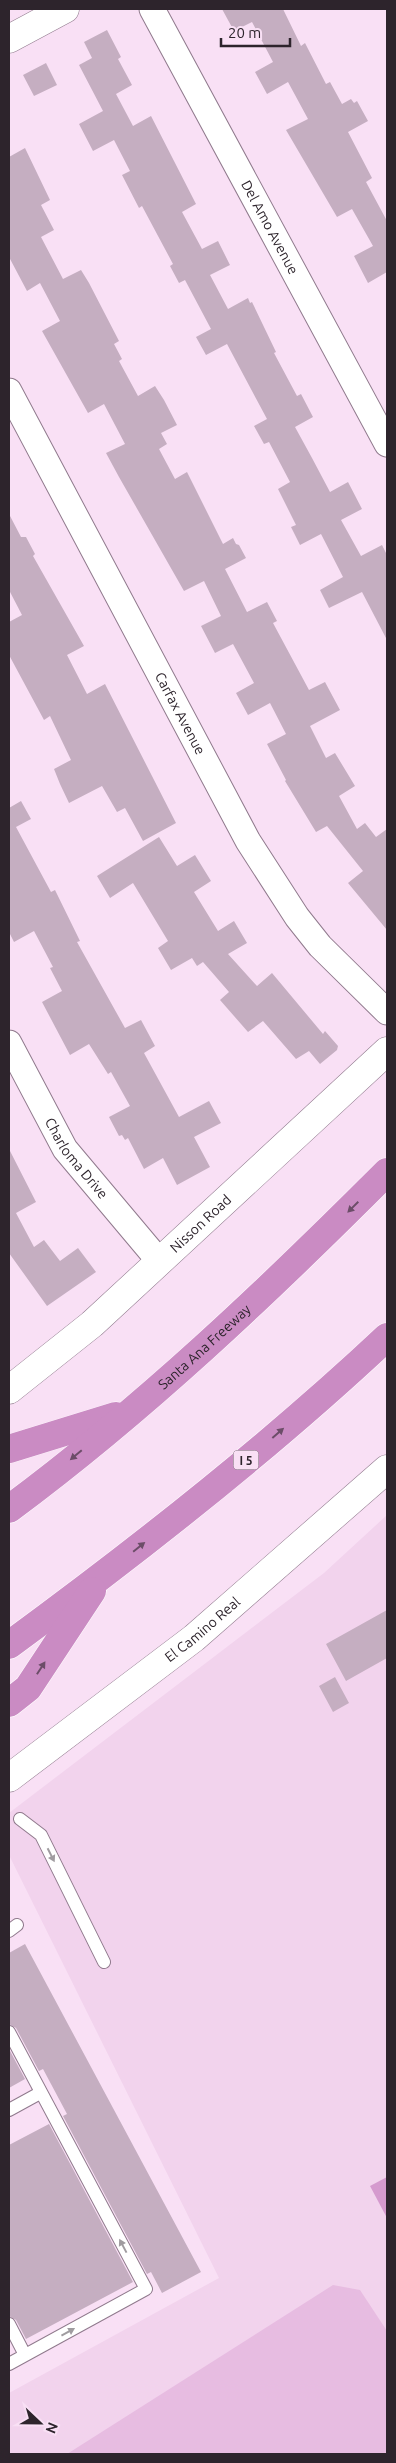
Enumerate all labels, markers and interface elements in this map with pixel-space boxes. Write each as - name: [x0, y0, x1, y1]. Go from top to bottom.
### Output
- scale bar: [221, 15, 290, 47]
- text: 20 m: [228, 24, 261, 41]
- street label: Del Amo Avenue: [238, 177, 302, 277]
- street label: Carfax Avenue: [152, 669, 209, 757]
- street label: Charloma Drive: [42, 1115, 111, 1202]
- street label: Nisson Road: [167, 1191, 234, 1256]
- one-way arrow: [347, 1200, 359, 1212]
- street label: Santa Ana Freeway: [155, 1301, 254, 1393]
- one-way arrow: [271, 1427, 284, 1438]
- one-way arrow: [70, 1450, 83, 1461]
- road number: I 5: [234, 1450, 258, 1470]
- one-way arrow: [132, 1541, 145, 1552]
- street label: El Camino Real: [162, 1593, 243, 1665]
- one-way arrow: [37, 1661, 46, 1675]
- one-way arrow: [47, 1848, 55, 1862]
- one-way arrow: [118, 2240, 127, 2253]
- one-way arrow: [61, 2328, 75, 2336]
- north arrow: [15, 2398, 65, 2448]
- text: N: [43, 2420, 61, 2436]

